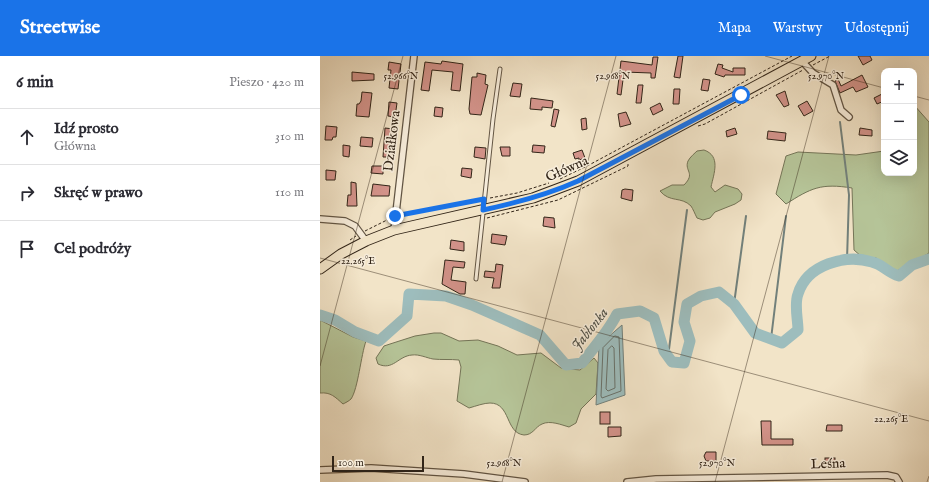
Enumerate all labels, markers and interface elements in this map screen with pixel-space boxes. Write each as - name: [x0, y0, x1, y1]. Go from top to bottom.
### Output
- text: Streetwise: [20, 16, 100, 40]
- text: Mapa: [718, 19, 751, 37]
- text: Warstwy: [773, 19, 822, 37]
- text: Udostępnij: [844, 19, 909, 37]
- map controls: [881, 68, 917, 176]
- button: +: [881, 68, 917, 104]
- text: 52.966°N: [383, 70, 419, 83]
- text: 52.968°N: [596, 70, 631, 83]
- text: 52.970°N: [808, 70, 844, 83]
- text: 6 min: [16, 72, 54, 93]
- text: Pieszo · 420 m: [229, 74, 304, 91]
- route start: [732, 86, 750, 104]
- button: −: [881, 104, 917, 140]
- street label: Działkowa: [379, 109, 405, 173]
- text: Idź prosto: [54, 119, 119, 138]
- icon: ahead: [16, 126, 38, 148]
- text: 310 m: [275, 128, 304, 145]
- text: Główna: [54, 138, 96, 155]
- button: layers: [881, 140, 917, 176]
- street label: Główna: [543, 151, 592, 186]
- icon: right: [16, 182, 38, 204]
- text: Skręć w prawo: [54, 183, 143, 202]
- text: 110 m: [275, 184, 304, 201]
- route end: [386, 207, 404, 225]
- icon: arrive: [16, 238, 38, 260]
- text: Cel podróży: [54, 239, 131, 258]
- text: 22.265°E: [341, 255, 375, 268]
- water label: Jabłonka: [567, 304, 613, 354]
- text: 22.265°E: [874, 413, 908, 426]
- scale bar: [332, 454, 424, 473]
- street label: Leśna: [810, 454, 847, 474]
- text: 100 m: [338, 456, 364, 470]
- text: 52.968°N: [487, 457, 522, 470]
- text: 52.970°N: [699, 457, 735, 470]

